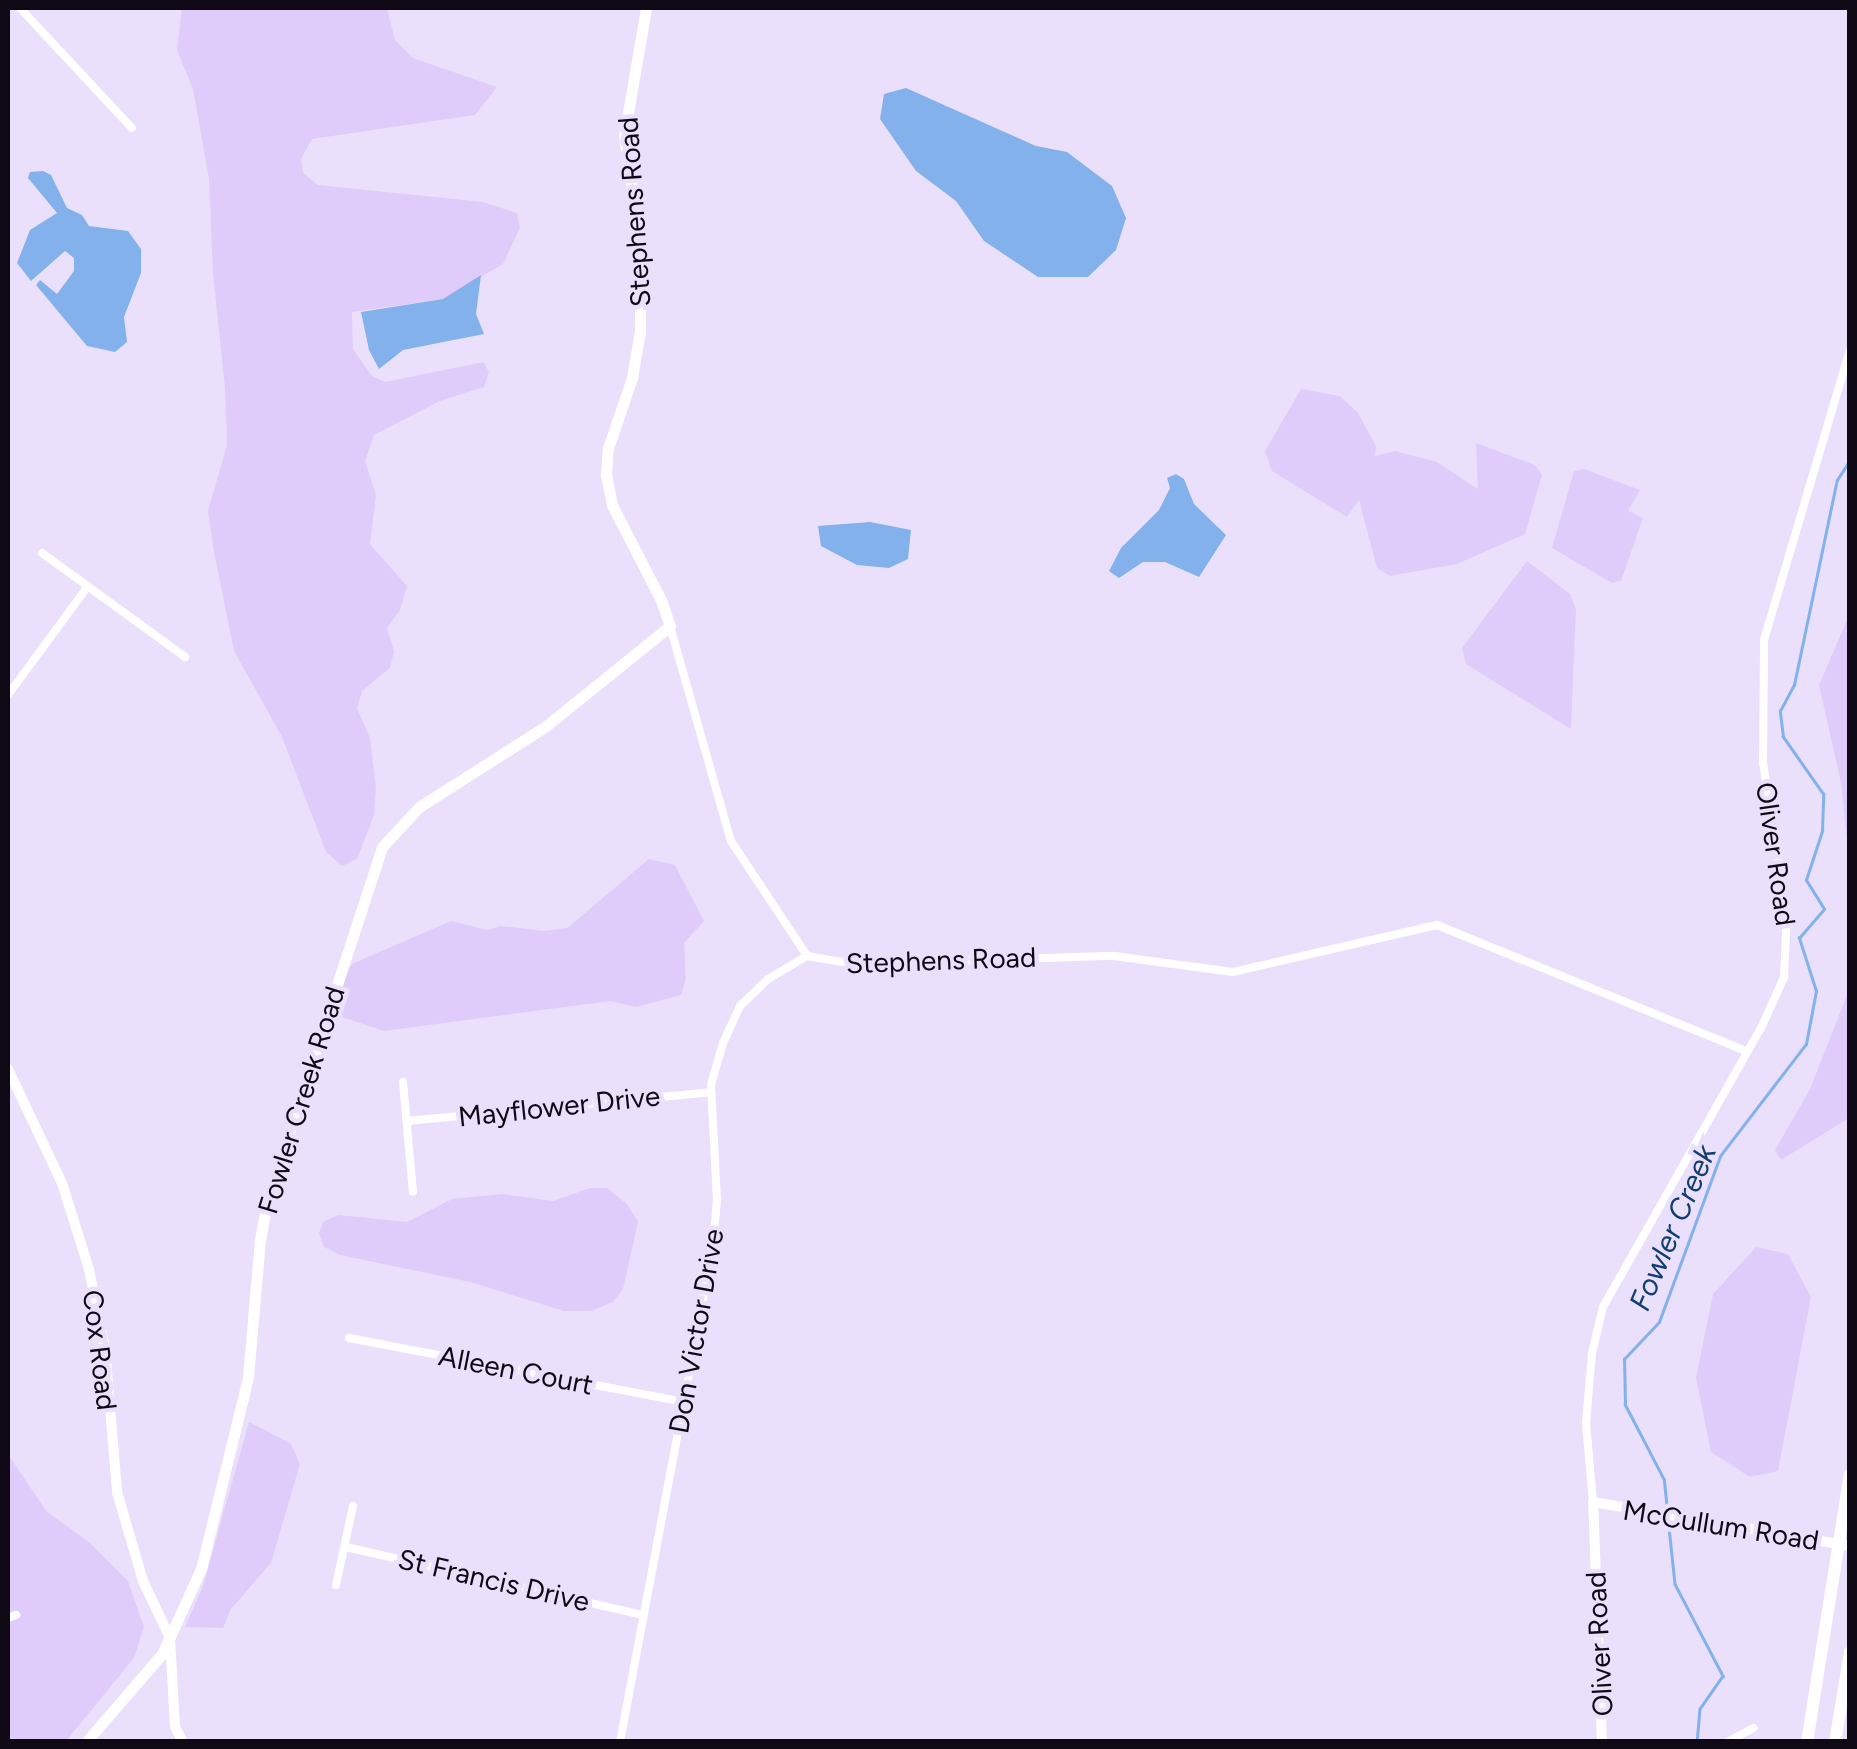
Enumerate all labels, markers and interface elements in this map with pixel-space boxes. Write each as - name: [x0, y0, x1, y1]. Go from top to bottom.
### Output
- street label: Stephens Road: [611, 116, 657, 308]
- street label: Oliver Road: [1749, 780, 1803, 928]
- street label: Stephens Road: [845, 940, 1037, 980]
- street label: Fowler Creek Road: [250, 982, 352, 1218]
- street label: Mayflower Drive: [456, 1079, 662, 1133]
- water label: Fowler Creek: [1622, 1140, 1724, 1316]
- street label: Don Victor Drive: [661, 1226, 731, 1436]
- street label: Cox Road: [76, 1288, 124, 1412]
- street label: Alleen Court: [436, 1339, 596, 1401]
- street label: McCullum Road: [1621, 1493, 1821, 1557]
- street label: St Francis Drive: [395, 1542, 593, 1618]
- street label: Oliver Road: [1578, 1571, 1620, 1717]

